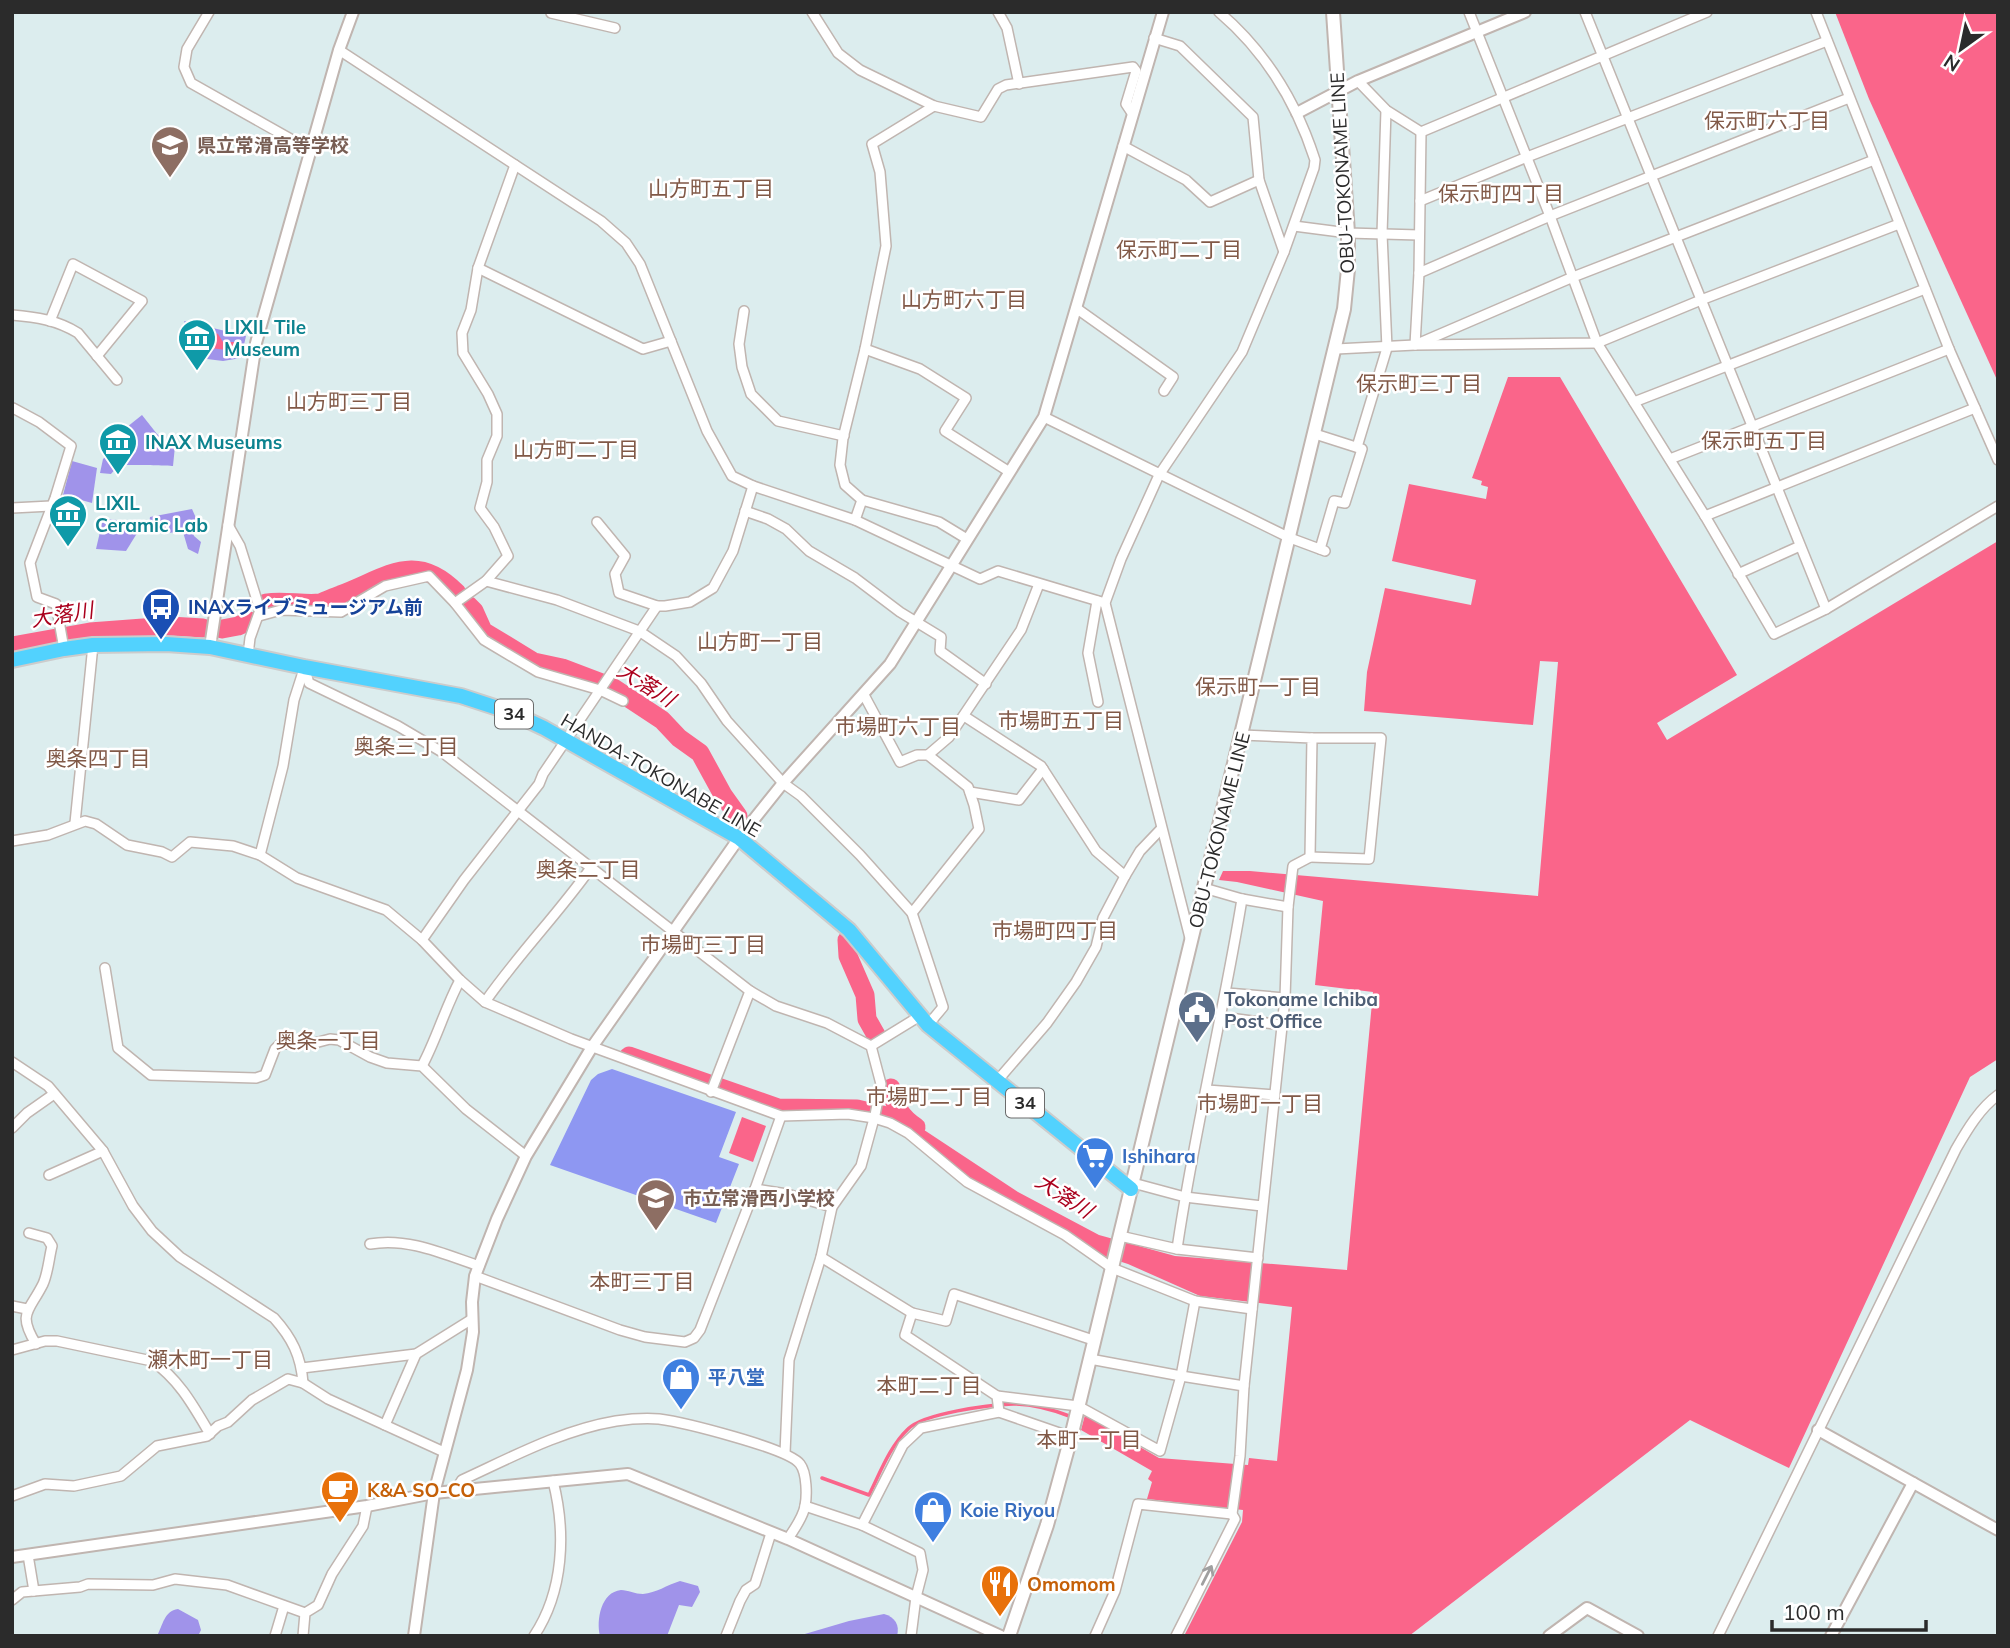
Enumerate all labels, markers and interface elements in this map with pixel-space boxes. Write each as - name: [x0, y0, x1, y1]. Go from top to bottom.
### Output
- north arrow: [1926, 14, 1996, 84]
- text: N: [1939, 49, 1964, 77]
- street label: OBU-TOKONAME LINE: [1325, 72, 1359, 274]
- district label: 保示町六丁目: [1704, 107, 1830, 133]
- school or university icon: 県立常滑高等学校: [149, 124, 191, 179]
- place label: 県立常滑高等学校: [197, 133, 349, 157]
- district label: 山方町五丁目: [648, 175, 774, 201]
- district label: 保示町四丁目: [1438, 180, 1564, 206]
- district label: 保示町二丁目: [1116, 236, 1242, 262]
- district label: 山方町六丁目: [901, 286, 1027, 312]
- place label: LIXIL Tile Museum: [224, 315, 306, 361]
- museum icon: LIXIL Tile Museum: [176, 317, 218, 372]
- district label: 保示町三丁目: [1356, 370, 1482, 396]
- district label: 山方町三丁目: [286, 388, 412, 414]
- museum icon: INAX Museums: [97, 421, 139, 476]
- district label: 保示町五丁目: [1701, 427, 1827, 453]
- place label: INAX Museums: [145, 430, 282, 454]
- district label: 山方町二丁目: [513, 436, 639, 462]
- place label: LIXIL Ceramic Lab: [95, 491, 208, 537]
- museum icon: LIXIL Ceramic Lab: [47, 493, 89, 548]
- bus stop icon: INAXライブミュージアム前: [140, 586, 182, 641]
- place label: INAXライブミュージアム前: [188, 595, 423, 619]
- water label: 大落川: [29, 596, 97, 632]
- district label: 山方町一丁目: [697, 628, 823, 654]
- water label: 大落川: [613, 656, 682, 713]
- district label: 保示町一丁目: [1195, 673, 1321, 699]
- road number: 34: [495, 700, 533, 728]
- district label: 市場町五丁目: [998, 707, 1124, 733]
- street label: HANDA-TOKONABE LINE: [557, 708, 765, 842]
- district label: 市場町六丁目: [835, 713, 961, 739]
- street label: OBU-TOKONAME LINE: [1183, 729, 1255, 931]
- district label: 奥条三丁目: [354, 733, 459, 759]
- district label: 奥条四丁目: [46, 745, 151, 771]
- district label: 奥条二丁目: [536, 856, 641, 882]
- district label: 市場町四丁目: [992, 917, 1118, 943]
- district label: 市場町三丁目: [640, 931, 766, 957]
- place label: Tokoname Ichiba Post Office: [1224, 987, 1378, 1033]
- public building icon: Tokoname Ichiba Post Office: [1176, 989, 1218, 1044]
- district label: 奥条一丁目: [276, 1027, 381, 1053]
- district label: 市場町二丁目: [866, 1083, 992, 1109]
- road number: 34: [1006, 1088, 1044, 1118]
- district label: 市場町一丁目: [1197, 1090, 1323, 1116]
- supermarket icon: Ishihara: [1074, 1135, 1116, 1190]
- place label: Ishihara: [1122, 1144, 1196, 1168]
- water label: 大落川: [1031, 1167, 1100, 1224]
- school or university icon: 市立常滑西小学校: [635, 1177, 677, 1232]
- place label: 市立常滑西小学校: [683, 1186, 835, 1210]
- district label: 本町三丁目: [590, 1268, 695, 1294]
- district label: 瀬木町一丁目: [147, 1346, 273, 1372]
- shop icon: 平八堂: [660, 1356, 702, 1411]
- place label: 平八堂: [708, 1365, 765, 1389]
- district label: 本町二丁目: [877, 1372, 982, 1398]
- district label: 本町一丁目: [1037, 1426, 1142, 1452]
- cafe icon: K&A SO-CO: [319, 1469, 361, 1524]
- place label: K&A SO-CO: [367, 1478, 475, 1502]
- shop icon: Koie Riyou: [912, 1489, 954, 1544]
- place label: Koie Riyou: [960, 1498, 1055, 1522]
- restaurant icon: Omomom: [979, 1563, 1021, 1618]
- one-way arrow: [1200, 1565, 1214, 1586]
- place label: Omomom: [1027, 1572, 1116, 1596]
- scale bar: [1772, 1588, 1926, 1632]
- text: 100 m: [1783, 1599, 1845, 1625]

